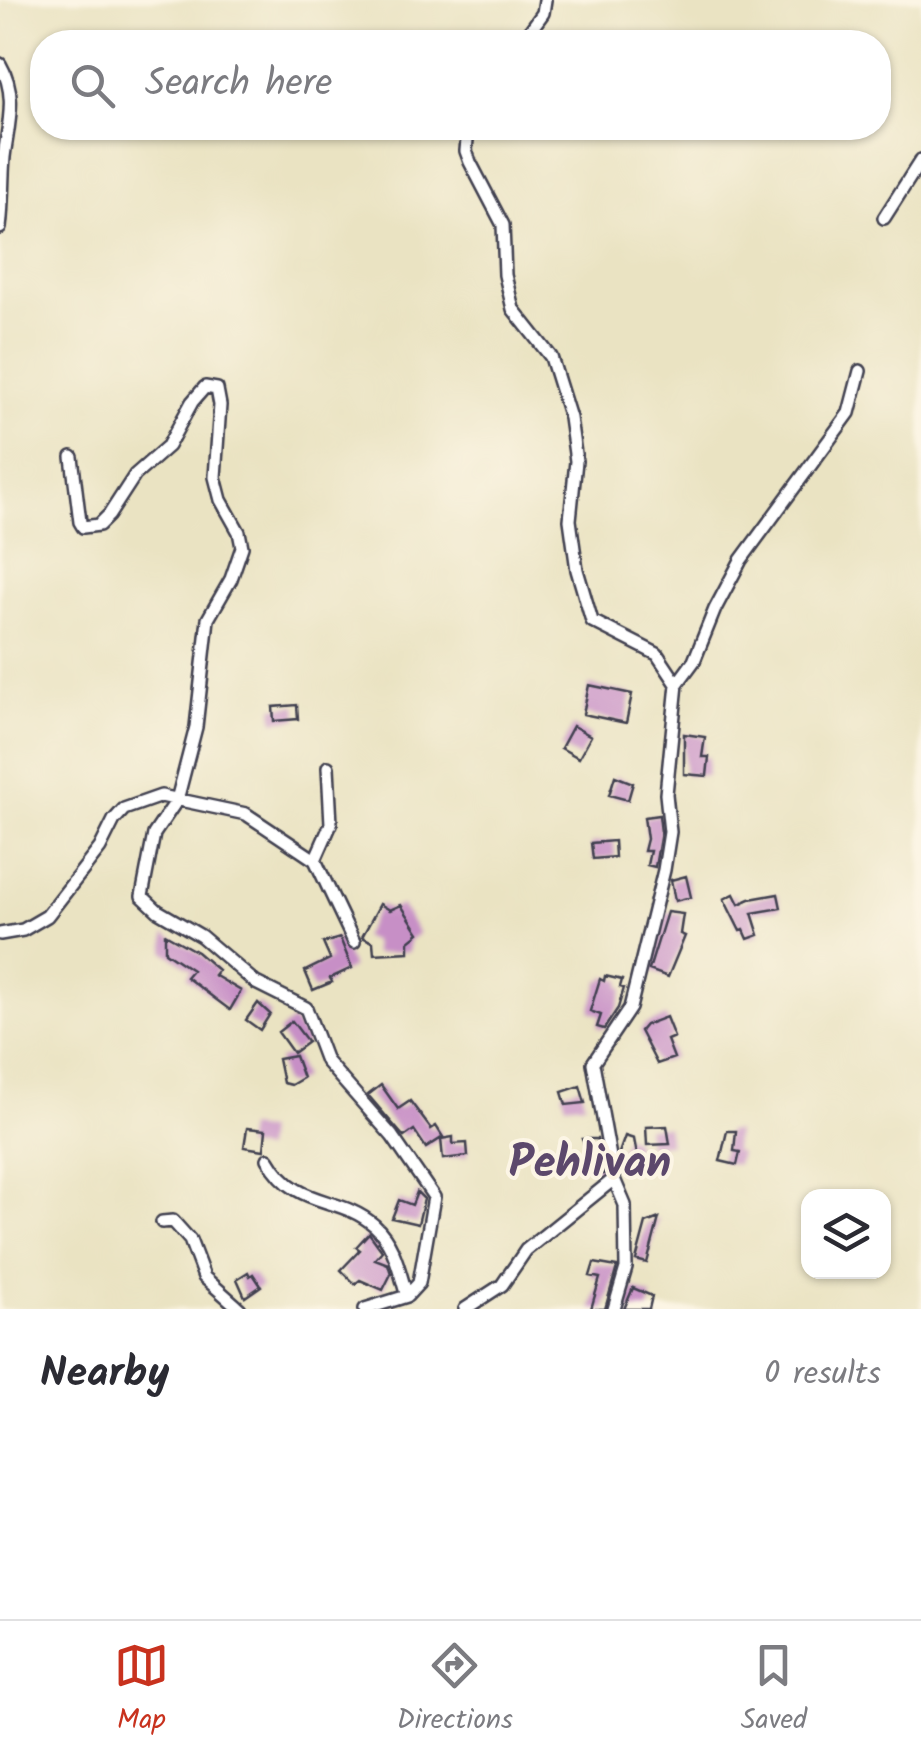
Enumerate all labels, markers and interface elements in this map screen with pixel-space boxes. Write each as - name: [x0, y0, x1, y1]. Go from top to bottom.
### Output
- search box: [30, 30, 891, 140]
- text: Search here: [145, 55, 332, 115]
- icon: search: [65, 58, 120, 113]
- district label: Pehlivan: [509, 1129, 671, 1201]
- map controls: [801, 1189, 891, 1279]
- button: layers: [801, 1189, 891, 1279]
- text: Nearby: [40, 1341, 169, 1408]
- text: 0 results: [764, 1349, 881, 1400]
- tab: Map: [114, 1638, 169, 1743]
- tab: Directions: [397, 1638, 513, 1743]
- tab: Saved: [741, 1638, 807, 1743]

